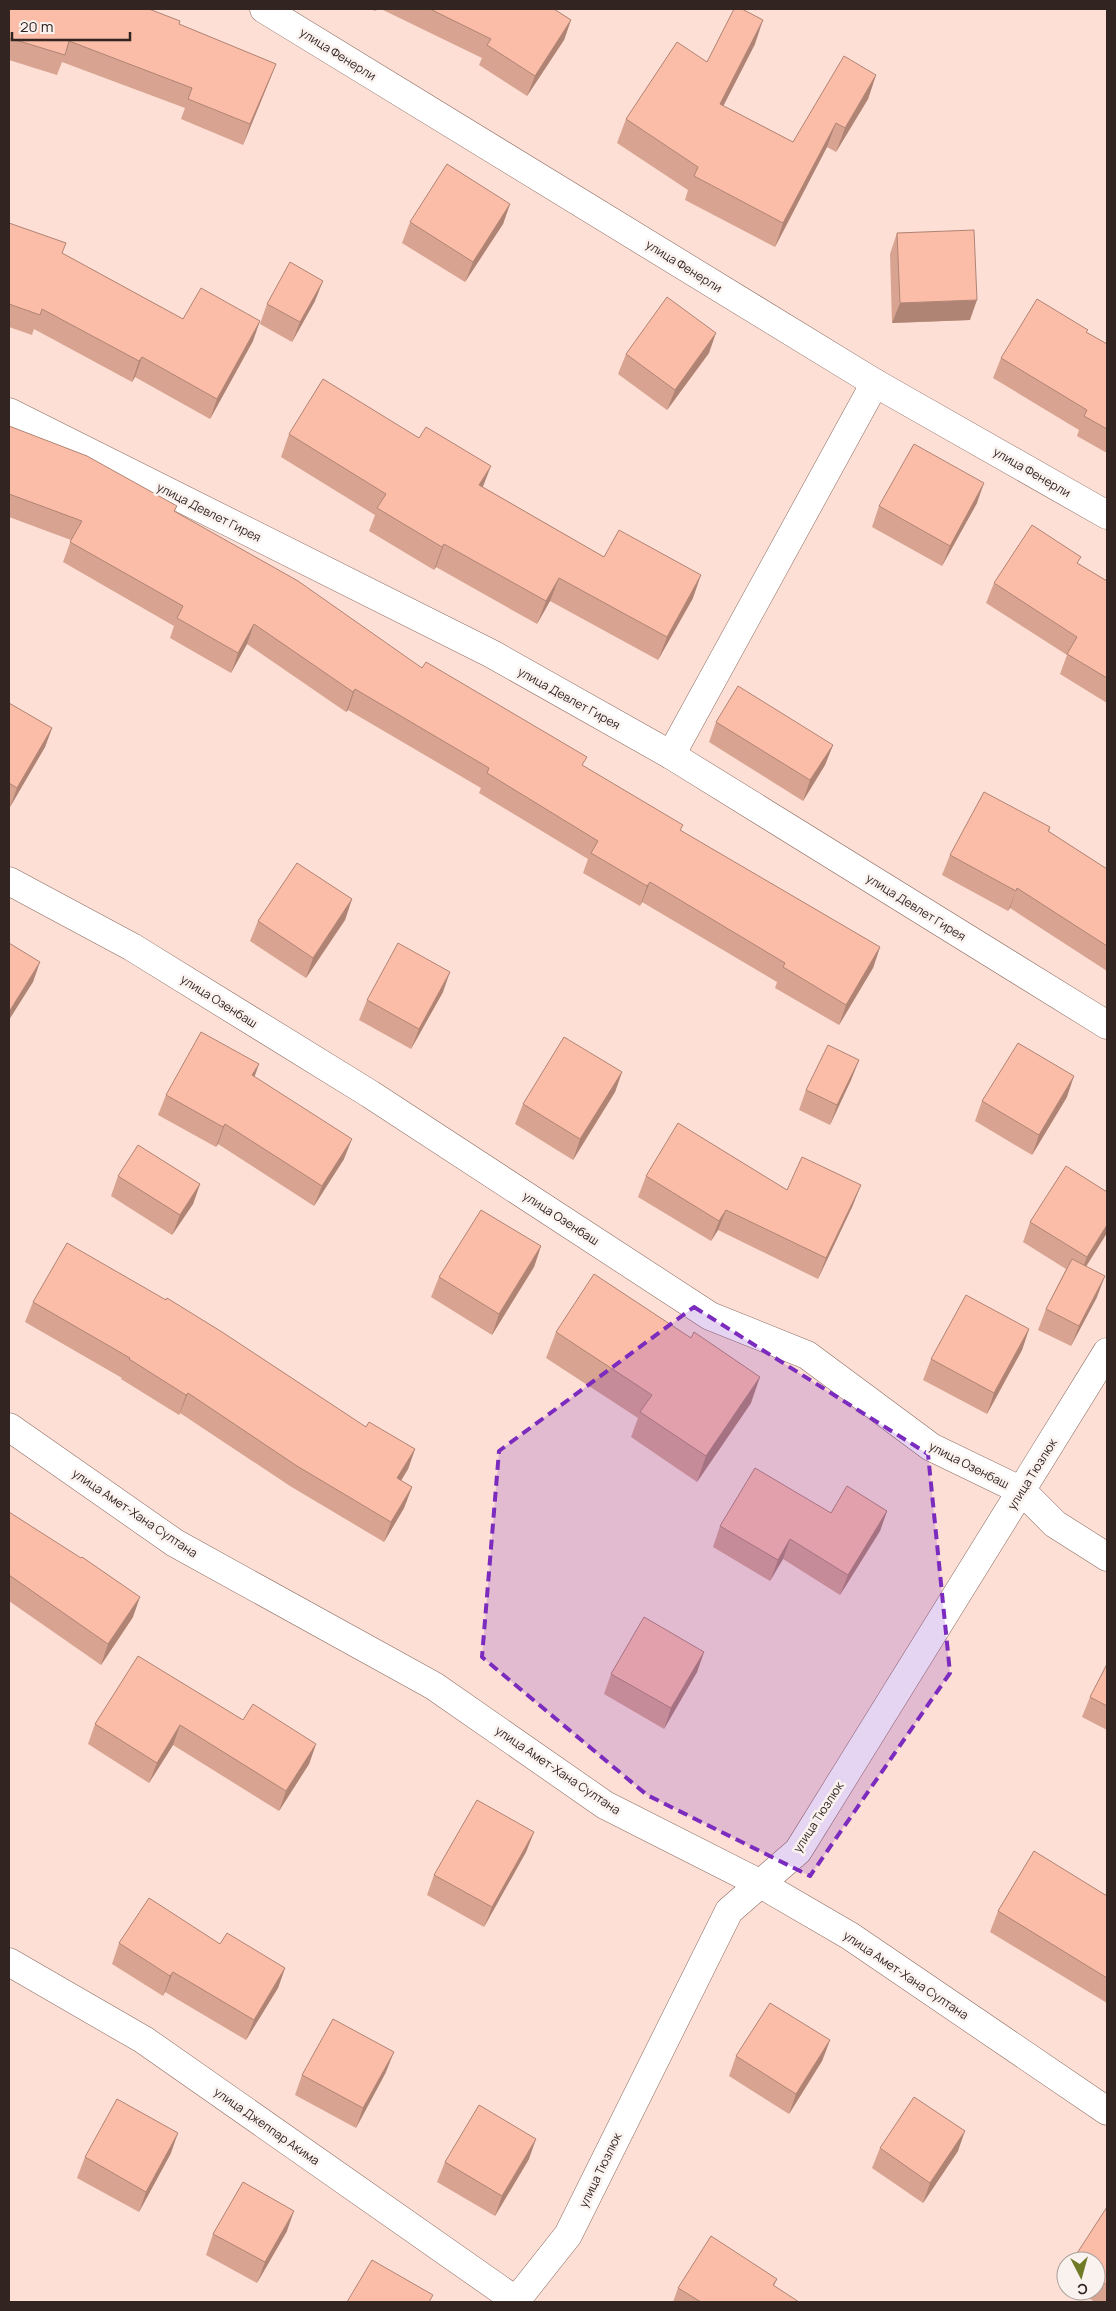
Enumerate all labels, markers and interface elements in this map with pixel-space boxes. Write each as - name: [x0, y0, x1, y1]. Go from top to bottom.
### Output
- scale bar: [12, 10, 130, 42]
- text: 20 m: [20, 16, 53, 37]
- street label: улица Фенерли: [297, 24, 379, 84]
- street label: улица Фенерли: [643, 236, 725, 296]
- street label: улица Фенерли: [990, 443, 1074, 501]
- street label: улица Девлет Гирея: [154, 478, 264, 546]
- street label: улица Девлет Гирея: [515, 663, 623, 733]
- street label: улица Девлет Гирея: [863, 869, 969, 945]
- street label: улица Озенбаш: [177, 971, 261, 1031]
- street label: улица Озенбаш: [520, 1187, 602, 1249]
- street label: улица Тюзлюк: [1003, 1434, 1061, 1513]
- street label: улица Озенбаш: [926, 1438, 1012, 1492]
- street label: улица Амет-Хана Султана: [69, 1465, 201, 1561]
- street label: улица Амет-Хана Султана: [492, 1722, 624, 1818]
- street label: улица Тюзлюк: [789, 1777, 848, 1856]
- street label: улица Амет-Хана Султана: [840, 1927, 972, 2023]
- street label: улица Джеппар Акима: [211, 2083, 323, 2169]
- street label: улица Тюзлюк: [575, 2129, 626, 2210]
- north arrow: [1056, 2251, 1106, 2301]
- text: С: [1076, 2279, 1089, 2299]

